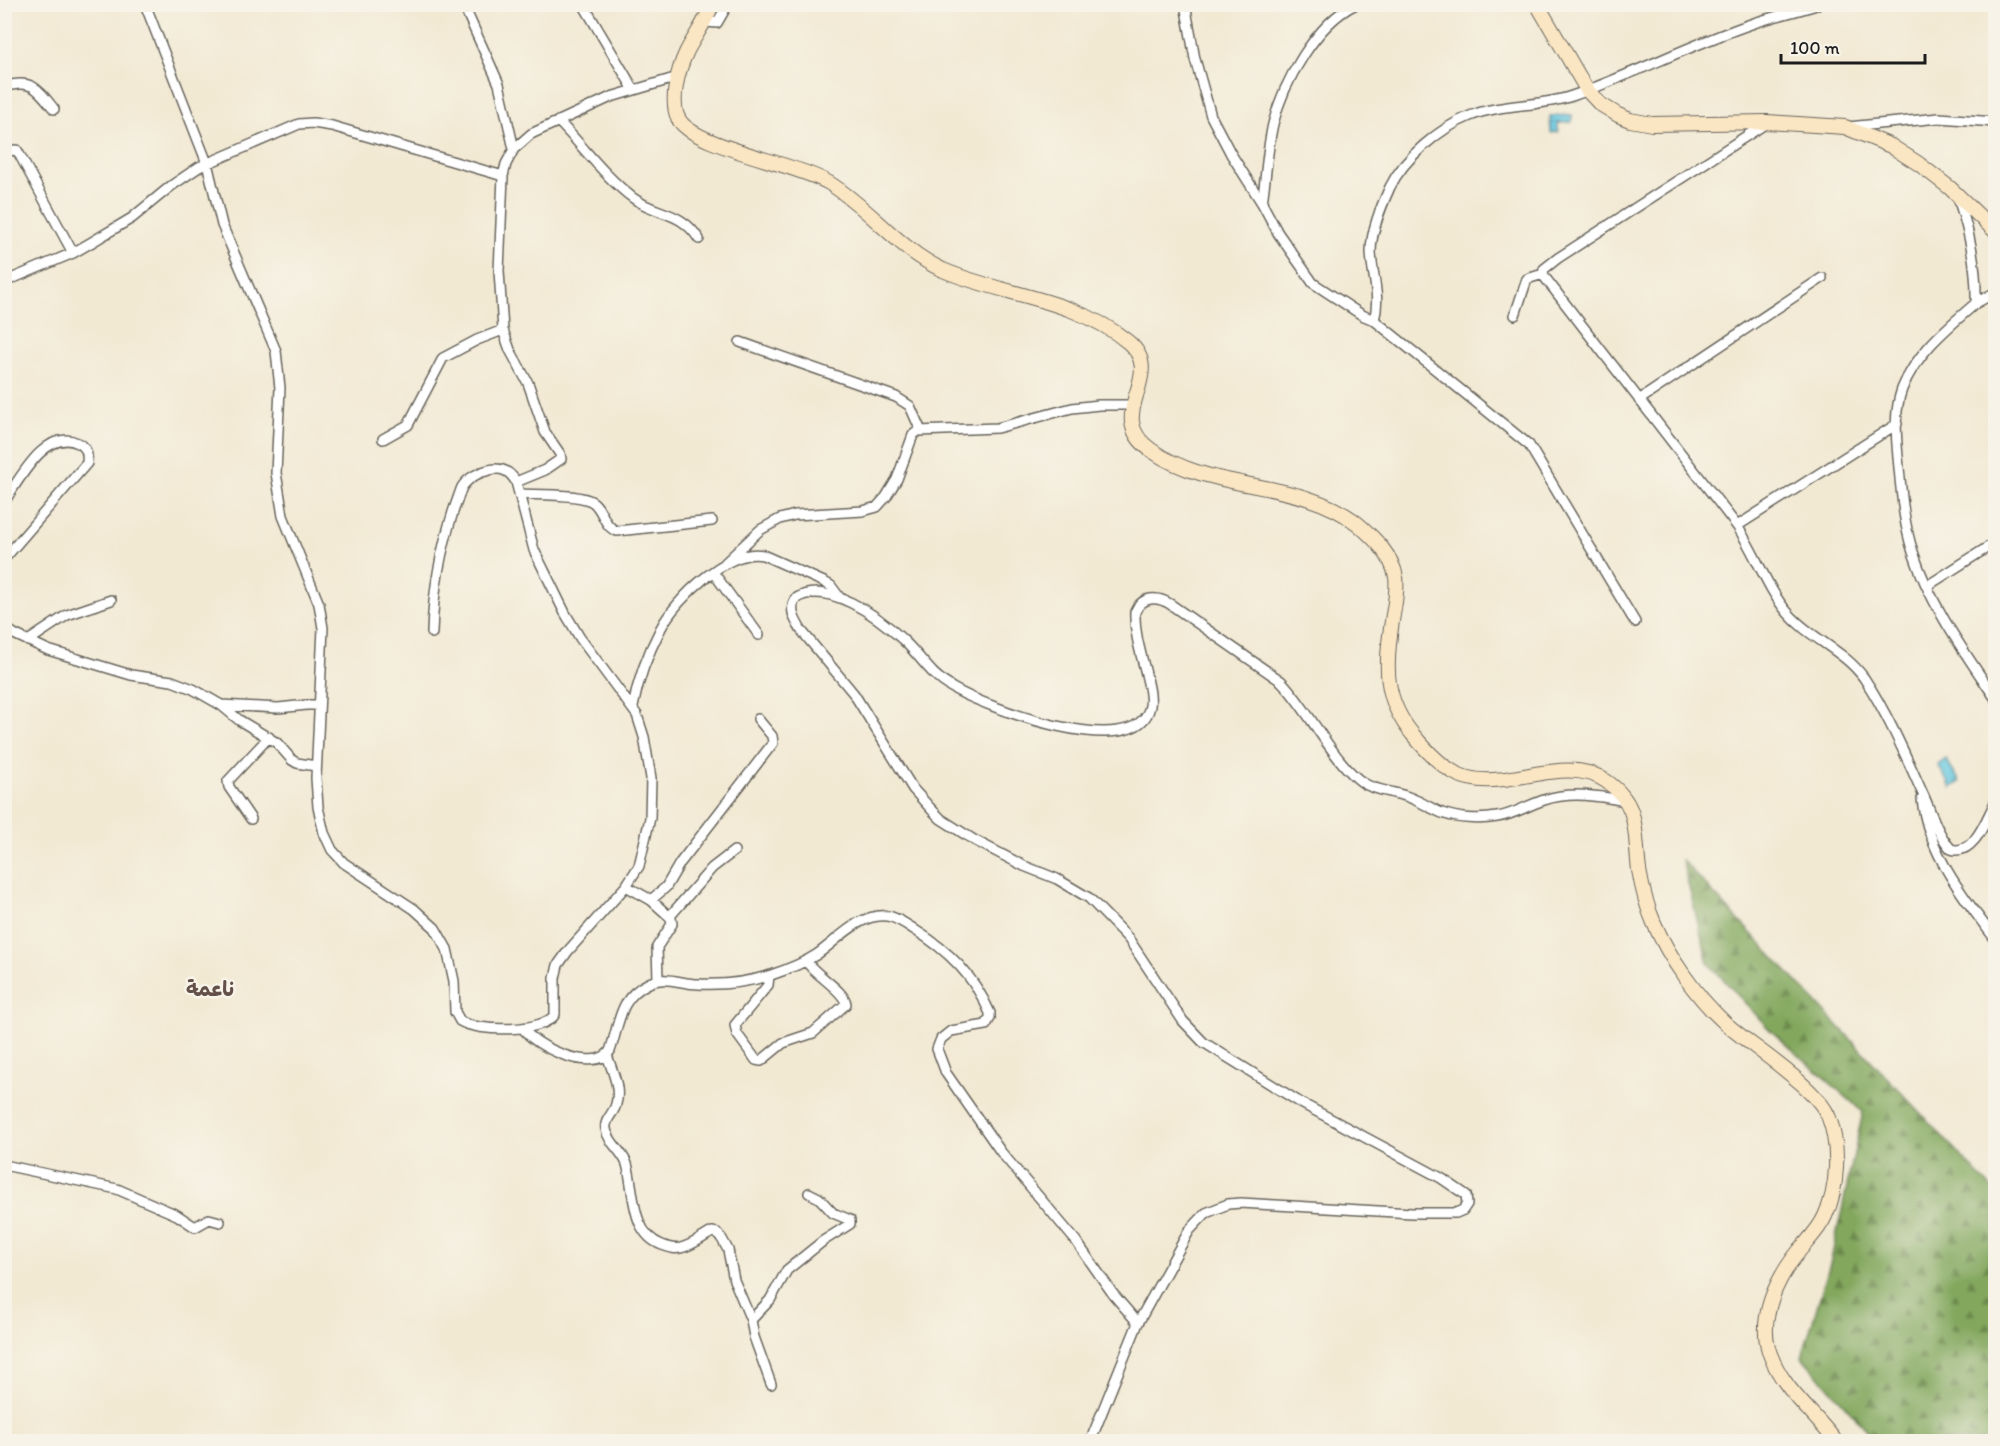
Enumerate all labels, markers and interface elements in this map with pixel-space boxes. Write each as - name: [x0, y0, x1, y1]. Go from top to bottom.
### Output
- scale bar: [1781, 27, 1925, 65]
- text: 100 m: [1790, 37, 1840, 59]
- district label: ناعمة: [186, 976, 236, 1001]

